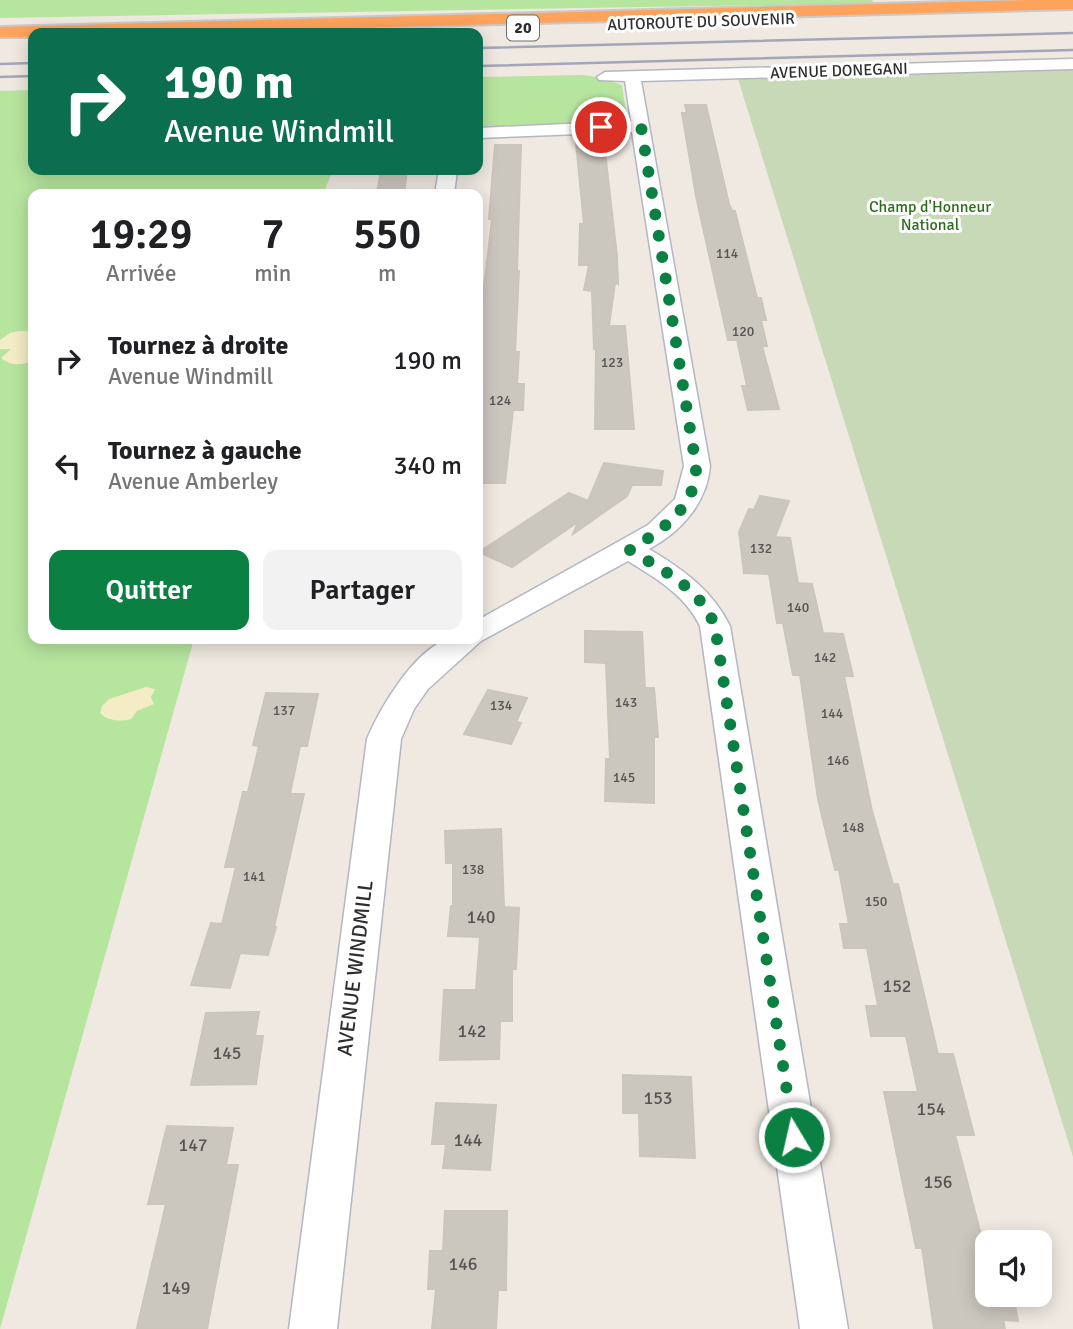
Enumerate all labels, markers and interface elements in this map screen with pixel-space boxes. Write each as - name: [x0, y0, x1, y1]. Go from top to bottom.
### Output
- street label: AUTOROUTE DU SOUVENIR: [607, 9, 795, 35]
- road number: 20: [507, 16, 539, 40]
- text: 190 m: [164, 52, 294, 112]
- icon: right: [49, 56, 140, 147]
- street label: AVENUE DONEGANI: [770, 59, 908, 83]
- pin: [571, 97, 631, 157]
- icon: arrive: [582, 108, 620, 146]
- text: Avenue Windmill: [164, 112, 394, 151]
- park label: Champ d'Honneur National: [869, 197, 991, 235]
- text: 19:29: [90, 209, 192, 260]
- text: 7: [261, 209, 284, 260]
- text: 550: [353, 209, 421, 260]
- house number: 114: [716, 245, 739, 262]
- text: Arrivée: [106, 259, 176, 288]
- text: min: [254, 259, 291, 288]
- text: m: [378, 259, 396, 288]
- house number: 120: [732, 323, 754, 340]
- text: Tournez à droite: [108, 330, 288, 362]
- icon: right: [49, 342, 87, 380]
- text: 190 m: [393, 345, 462, 377]
- house number: 123: [601, 354, 623, 371]
- text: Avenue Windmill: [108, 362, 273, 391]
- house number: 124: [489, 392, 512, 409]
- text: Tournez à gauche: [108, 435, 302, 467]
- icon: left: [49, 447, 87, 485]
- text: 340 m: [393, 450, 462, 482]
- text: Avenue Amberley: [108, 467, 278, 496]
- house number: 132: [750, 540, 772, 557]
- button: Quitter: [49, 550, 249, 630]
- button: Partager: [263, 550, 462, 630]
- house number: 140: [787, 599, 809, 616]
- house number: 142: [814, 649, 836, 666]
- house number: 143: [615, 694, 637, 711]
- house number: 134: [490, 697, 513, 714]
- house number: 137: [273, 702, 295, 719]
- house number: 144: [821, 705, 844, 722]
- house number: 146: [827, 752, 849, 769]
- house number: 145: [613, 769, 635, 786]
- house number: 148: [842, 819, 864, 836]
- house number: 138: [462, 861, 484, 878]
- house number: 141: [243, 868, 265, 885]
- street label: AVENUE WINDMILL: [331, 878, 379, 1057]
- house number: 150: [865, 893, 887, 910]
- house number: 140: [466, 906, 496, 928]
- house number: 152: [882, 975, 912, 997]
- house number: 142: [457, 1020, 487, 1042]
- house number: 145: [212, 1042, 242, 1064]
- house number: 153: [643, 1087, 673, 1109]
- house number: 154: [916, 1098, 946, 1120]
- position arrow: [757, 1100, 831, 1174]
- house number: 144: [453, 1129, 483, 1151]
- house number: 147: [178, 1134, 208, 1156]
- house number: 156: [923, 1171, 953, 1193]
- map controls: [975, 1230, 1052, 1307]
- button: sound: [975, 1230, 1052, 1307]
- house number: 146: [448, 1253, 478, 1275]
- house number: 149: [161, 1277, 191, 1299]

